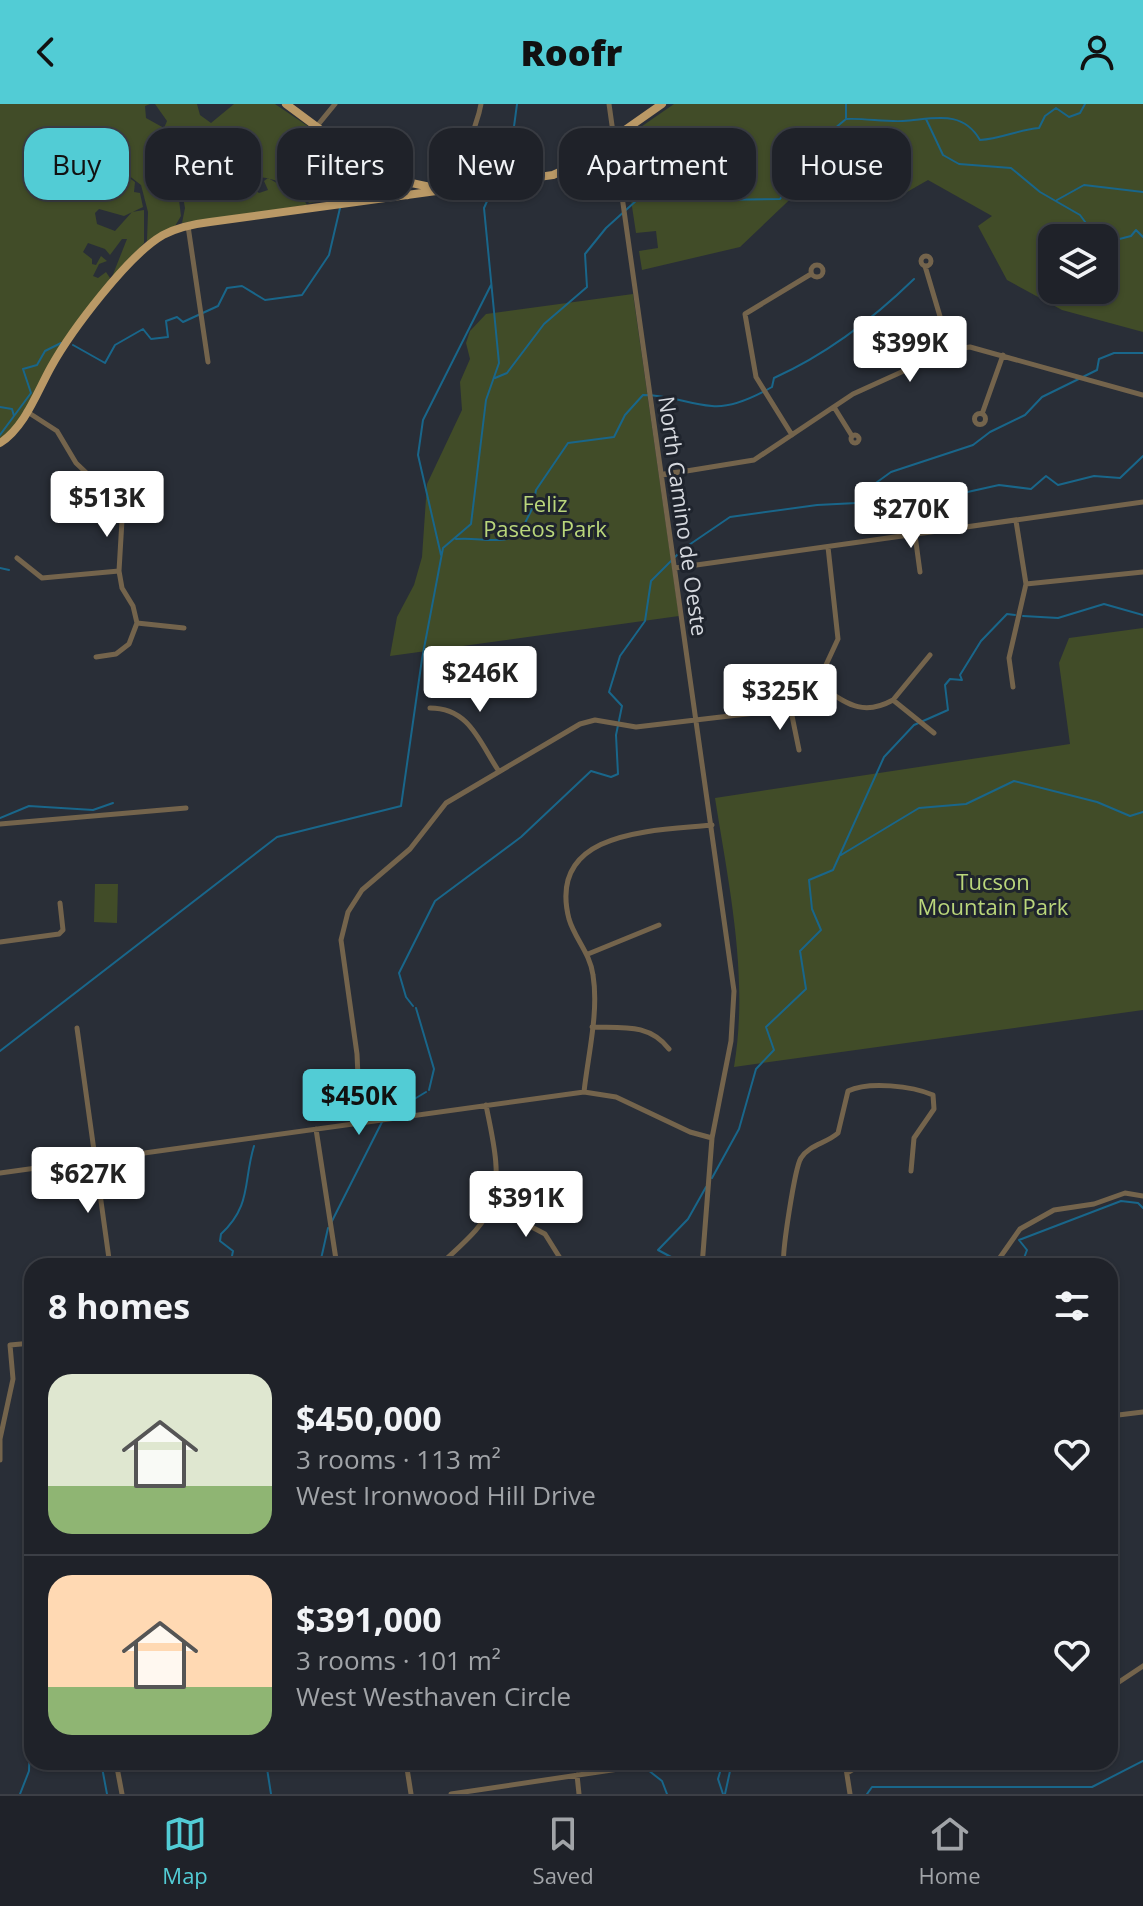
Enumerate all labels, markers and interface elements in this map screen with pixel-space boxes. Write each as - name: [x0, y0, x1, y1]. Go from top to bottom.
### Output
- text: Roofr: [520, 28, 623, 77]
- icon: back: [24, 30, 68, 74]
- icon: person: [1075, 30, 1119, 74]
- chip: Buy: [24, 128, 129, 200]
- chip: Rent: [145, 128, 261, 200]
- chip: Filters: [277, 128, 413, 200]
- chip: New: [429, 128, 543, 200]
- chip: Apartment: [559, 128, 756, 200]
- chip: House: [772, 128, 911, 200]
- map controls: [1038, 224, 1118, 304]
- button: layers: [1038, 224, 1118, 304]
- pin: $399K: [854, 316, 966, 384]
- text: $399K: [872, 324, 948, 360]
- street label: North Camino de Oeste: [652, 394, 716, 638]
- pin: $513K: [51, 471, 163, 539]
- text: $513K: [69, 479, 145, 515]
- pin: $270K: [855, 482, 967, 550]
- park label: Feliz Paseos Park: [483, 488, 607, 543]
- text: $270K: [873, 490, 949, 526]
- pin: $246K: [424, 646, 536, 714]
- text: $246K: [442, 654, 518, 690]
- pin: $325K: [724, 664, 836, 732]
- text: $325K: [742, 672, 818, 708]
- park label: Tucson Mountain Park: [918, 866, 1069, 921]
- pin: $450K: [303, 1069, 415, 1137]
- text: $450K: [321, 1077, 397, 1113]
- pin: $627K: [32, 1147, 144, 1215]
- text: $627K: [50, 1155, 126, 1191]
- pin: $391K: [470, 1171, 582, 1239]
- text: $391K: [488, 1179, 564, 1215]
- text: 8 homes: [48, 1283, 190, 1329]
- icon: filters: [1050, 1284, 1094, 1328]
- text: $450,000: [296, 1395, 442, 1441]
- icon: home: [112, 1406, 208, 1502]
- icon: heart: [1050, 1432, 1094, 1476]
- text: 3 rooms · 113 m²: [296, 1441, 501, 1477]
- text: West Ironwood Hill Drive: [296, 1477, 596, 1513]
- text: $391,000: [296, 1596, 442, 1642]
- icon: home: [112, 1607, 208, 1703]
- icon: heart: [1050, 1633, 1094, 1677]
- text: 3 rooms · 101 m²: [296, 1642, 501, 1678]
- text: West Westhaven Circle: [296, 1678, 571, 1714]
- tab: Map: [162, 1812, 208, 1890]
- tab: Saved: [533, 1812, 594, 1890]
- tab: Home: [918, 1812, 981, 1890]

